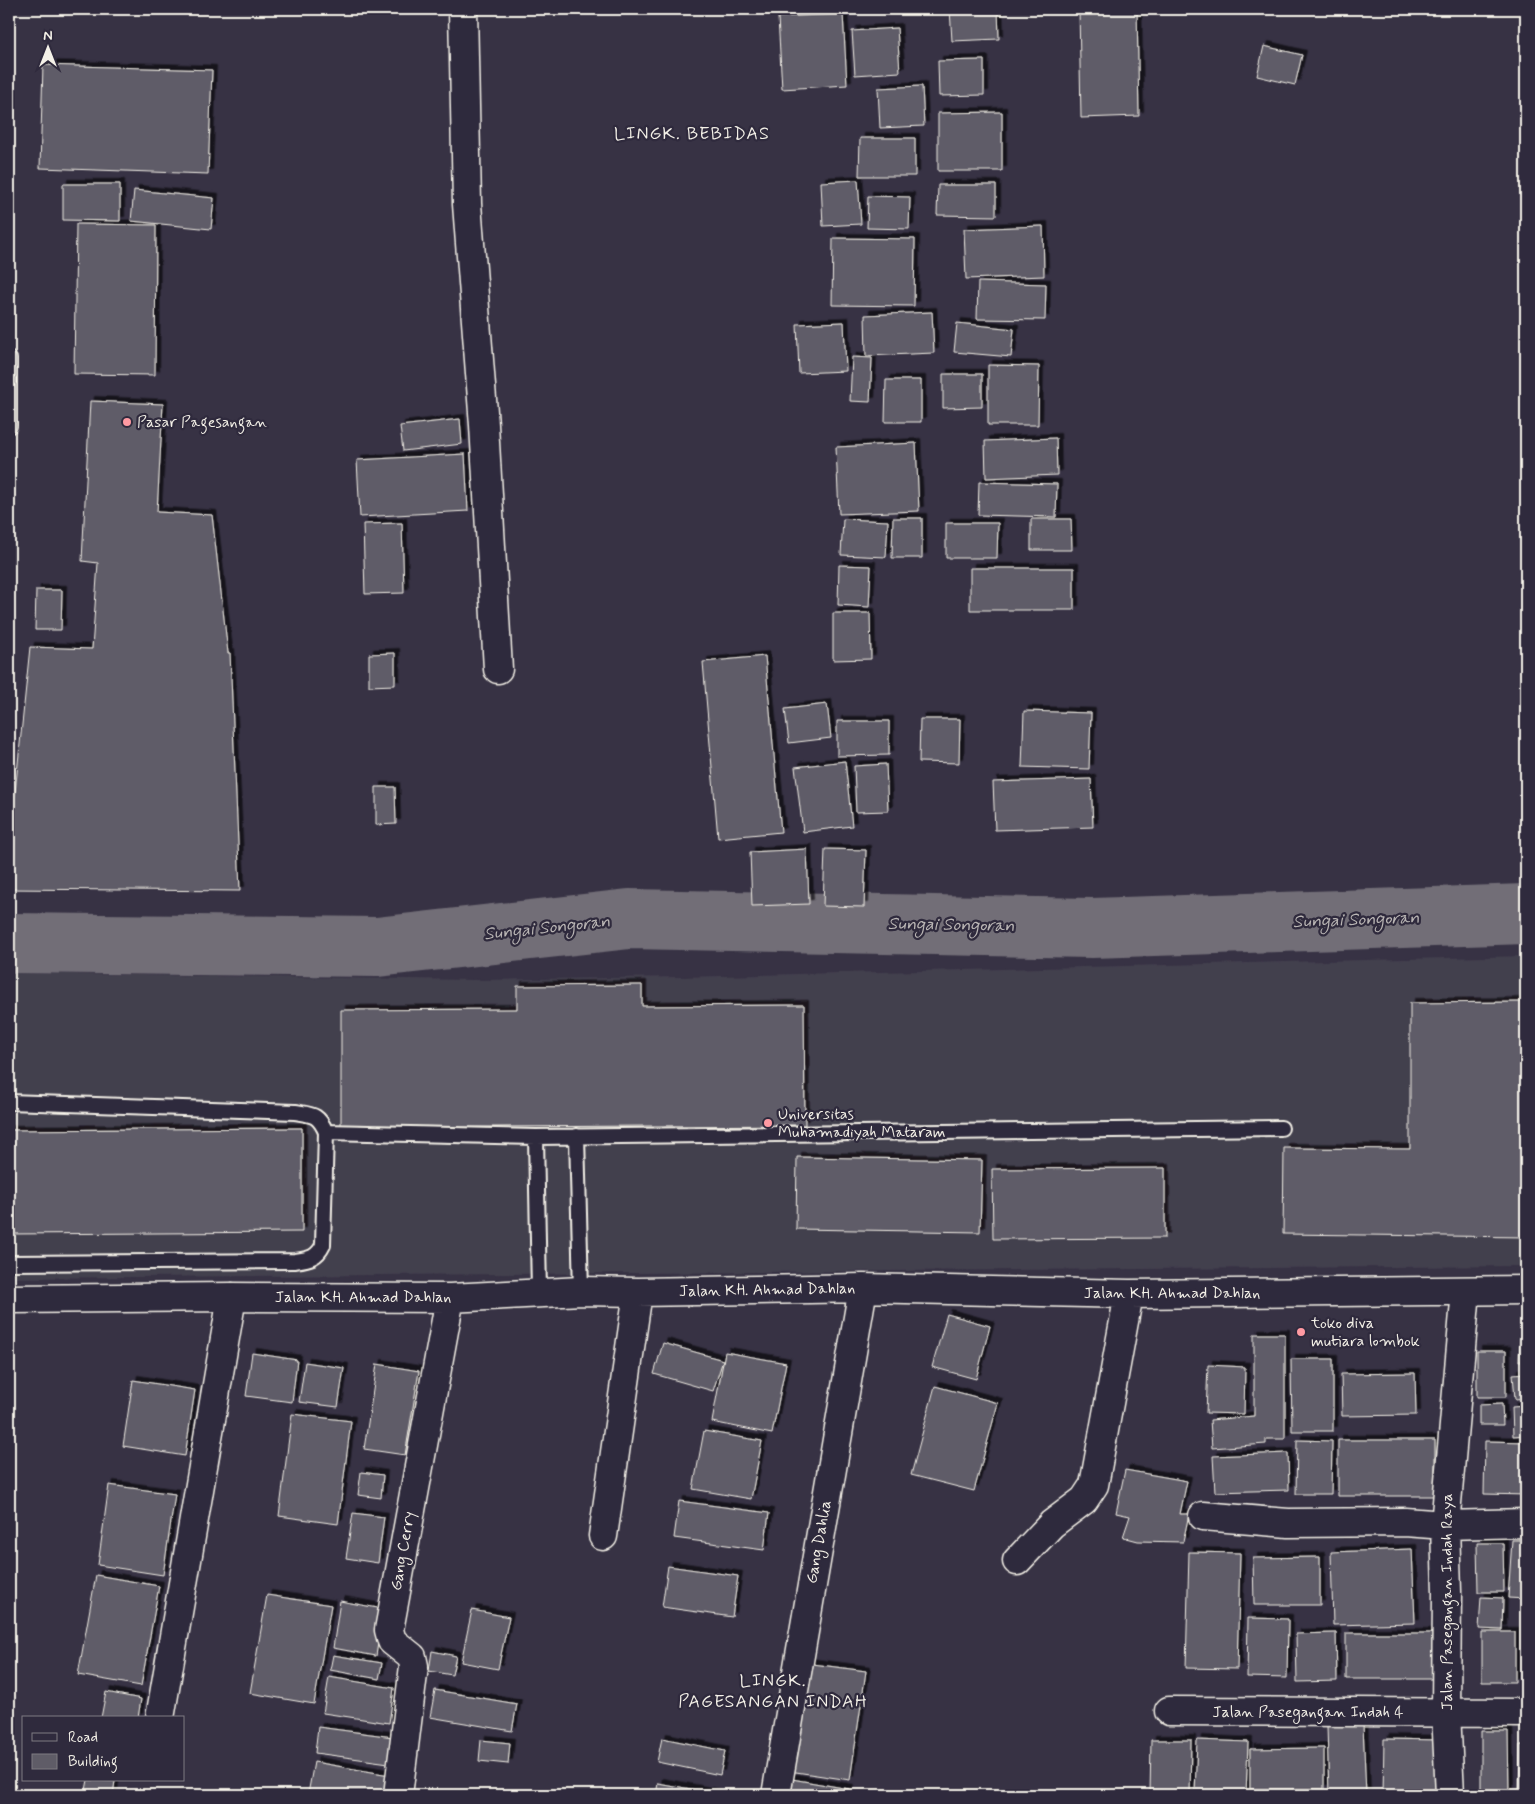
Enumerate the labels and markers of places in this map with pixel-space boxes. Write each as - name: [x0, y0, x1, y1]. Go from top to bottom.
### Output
- place label: Pasar Pagesangan: [137, 412, 268, 434]
- marker: Pasar Pagesangan: [121, 416, 133, 428]
- place label: Universitas Muhamadiyah Mataram: [778, 1104, 946, 1143]
- marker: Universitas Muhamadiyah Mataram: [762, 1117, 774, 1129]
- place label: toko diva mutiara lombok: [1310, 1313, 1420, 1352]
- marker: toko diva mutiara lombok: [1295, 1326, 1307, 1338]

